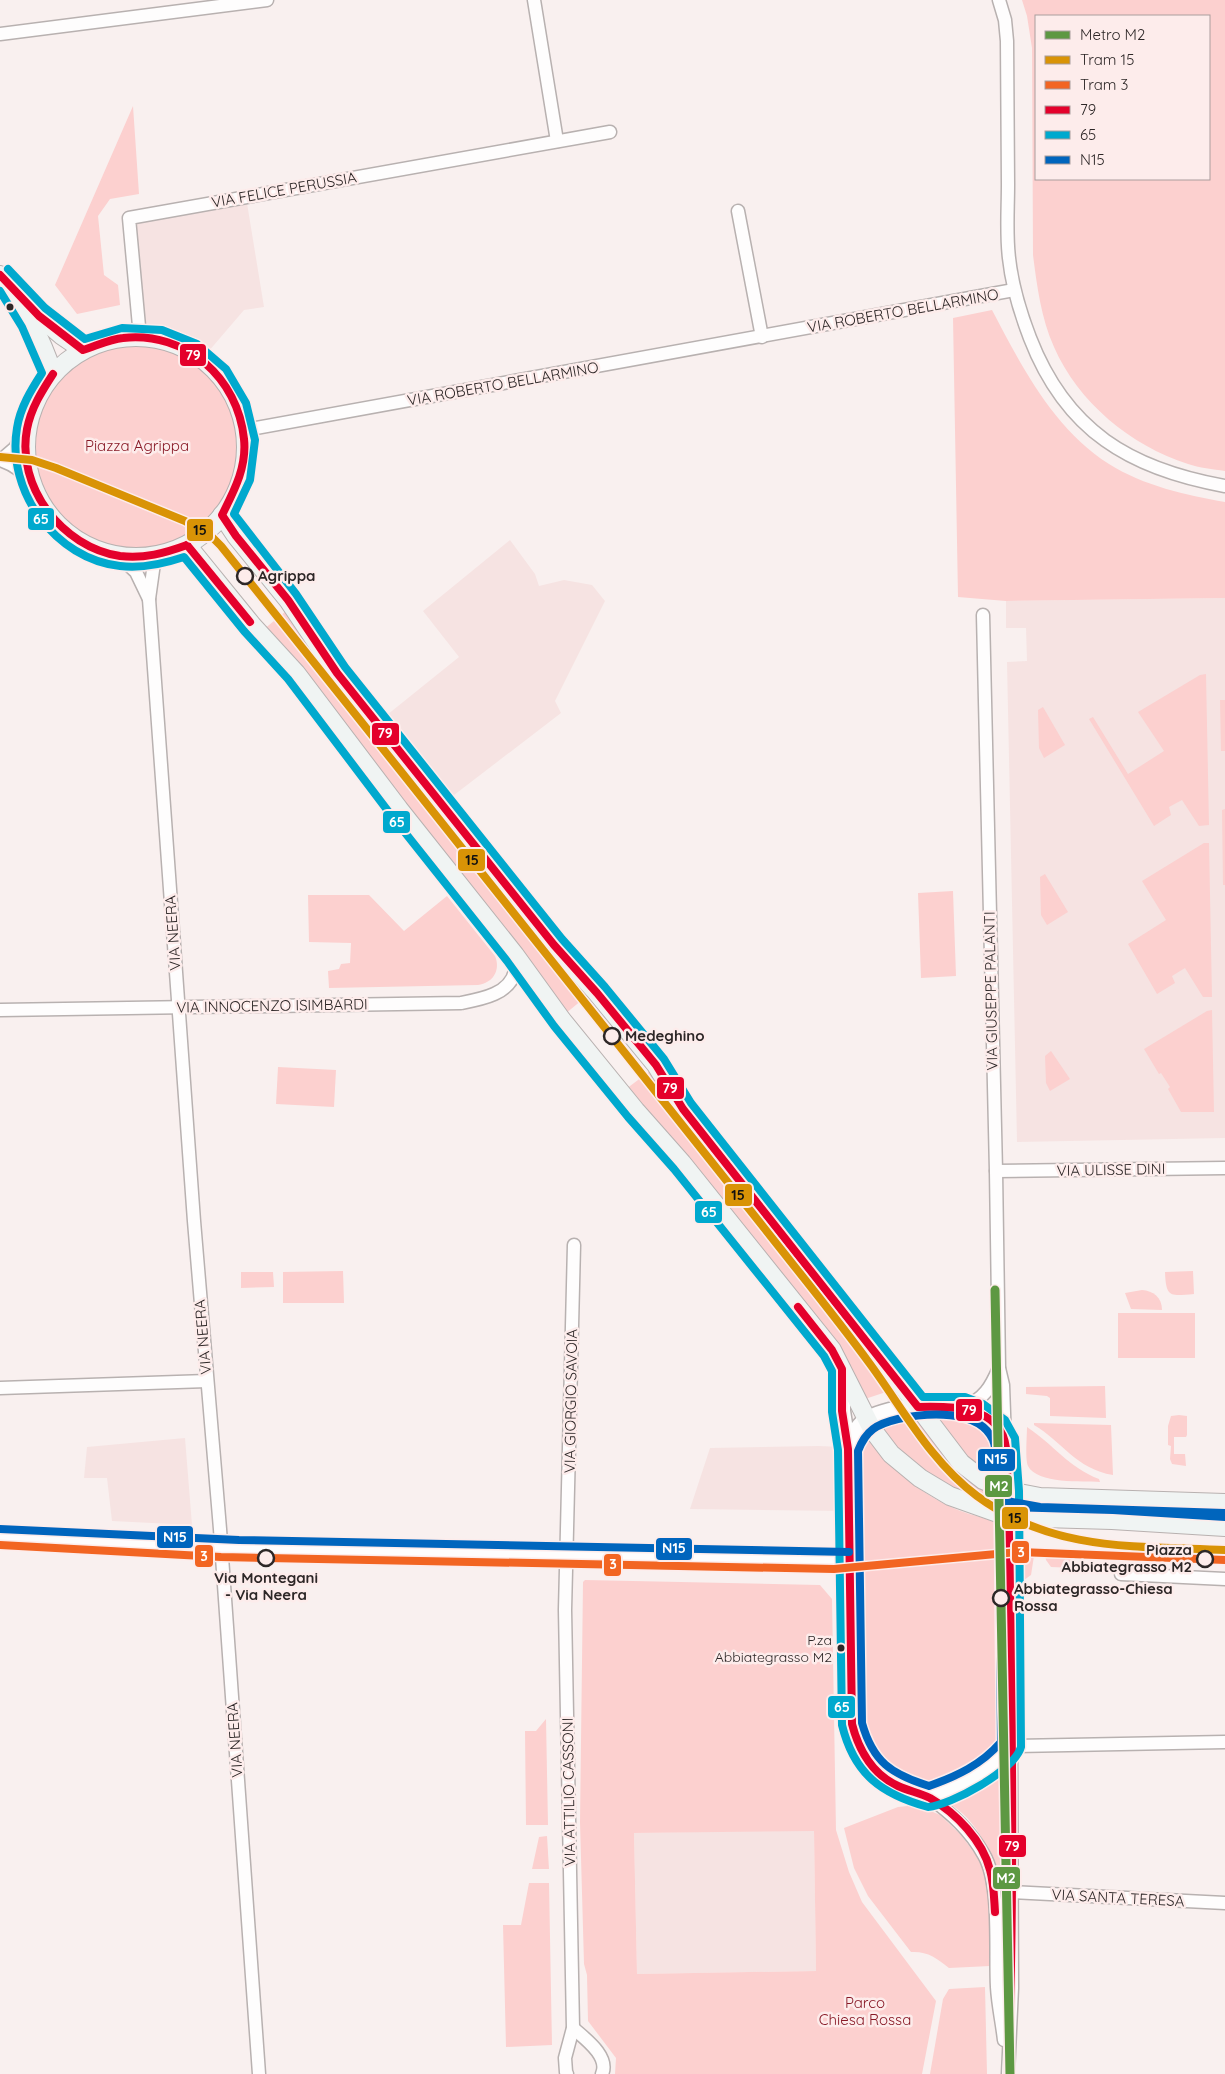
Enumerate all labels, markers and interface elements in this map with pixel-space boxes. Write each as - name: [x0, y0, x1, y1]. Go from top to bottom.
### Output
- legend: [1035, 15, 1210, 180]
- text: Metro M2: [1080, 25, 1145, 44]
- text: Tram 15: [1080, 50, 1134, 69]
- text: Tram 3: [1080, 75, 1129, 94]
- text: 79: [1080, 100, 1096, 119]
- text: 65: [1080, 125, 1096, 144]
- text: N15: [1080, 150, 1105, 169]
- street label: VIA FELICE PERUSSIA: [210, 167, 358, 212]
- street label: VIA ROBERTO BELLARMINO: [806, 284, 1000, 337]
- unlabelled marker: [5, 302, 15, 312]
- line badge: 79: [179, 343, 207, 367]
- text: 79: [185, 346, 201, 364]
- street label: VIA ROBERTO BELLARMINO: [406, 357, 600, 410]
- park label: Piazza Agrippa: [85, 436, 189, 455]
- line badge: 65: [27, 507, 55, 531]
- text: 65: [33, 510, 49, 528]
- line badge: 15: [186, 518, 214, 542]
- text: 15: [193, 521, 207, 539]
- place label: Agrippa: [258, 566, 315, 585]
- marker: Agrippa: [236, 567, 254, 585]
- line badge: 79: [371, 722, 400, 746]
- text: 79: [377, 724, 393, 742]
- line badge: 65: [382, 810, 411, 834]
- text: 65: [389, 813, 405, 831]
- line badge: 15: [457, 848, 486, 872]
- text: 15: [465, 851, 479, 869]
- street label: VIA NEERA: [160, 895, 185, 971]
- street label: VIA GIUSEPPE PALANTI: [980, 911, 1001, 1071]
- street label: VIA INNOCENZO ISIMBARDI: [176, 994, 368, 1017]
- place label: Medeghino: [625, 1026, 705, 1045]
- marker: Medeghino: [603, 1027, 621, 1045]
- line badge: 79: [656, 1076, 685, 1100]
- text: 79: [662, 1079, 678, 1097]
- street label: VIA ULISSE DINI: [1057, 1159, 1165, 1180]
- line badge: 15: [724, 1183, 753, 1207]
- text: 15: [731, 1186, 745, 1204]
- line badge: 65: [694, 1200, 723, 1224]
- text: 65: [701, 1203, 717, 1221]
- street label: VIA NEERA: [190, 1298, 215, 1375]
- street label: VIA GIORGIO SAVOIA: [560, 1328, 581, 1473]
- line badge: 79: [955, 1398, 983, 1422]
- text: 79: [961, 1401, 977, 1419]
- line badge: N15: [977, 1448, 1016, 1472]
- text: N15: [984, 1450, 1008, 1468]
- line badge: M2: [984, 1474, 1013, 1498]
- text: M2: [989, 1477, 1009, 1495]
- line badge: 15: [1001, 1506, 1029, 1530]
- text: 15: [1008, 1509, 1022, 1527]
- line badge: N15: [156, 1525, 194, 1549]
- text: N15: [163, 1528, 187, 1546]
- line badge: N15: [655, 1537, 693, 1561]
- text: N15: [662, 1539, 686, 1557]
- line badge: 3: [1011, 1540, 1030, 1564]
- place label: Piazza Abbiategrasso M2: [1062, 1540, 1192, 1576]
- text: 3: [1017, 1543, 1025, 1561]
- line badge: 3: [194, 1544, 214, 1568]
- text: 3: [200, 1547, 208, 1565]
- marker: Via Montegani - Via Neera: [257, 1549, 275, 1567]
- marker: Piazza Abbiategrasso M2: [1196, 1550, 1214, 1568]
- line badge: 3: [603, 1553, 622, 1577]
- text: 3: [609, 1555, 617, 1573]
- place label: Via Montegani - Via Neera: [214, 1568, 318, 1604]
- place label: Abbiategrasso-Chiesa Rossa: [1014, 1579, 1173, 1615]
- marker: Abbiategrasso-Chiesa Rossa: [992, 1589, 1010, 1607]
- place label: P.za Abbiategrasso M2: [715, 1631, 832, 1666]
- marker: P.za Abbiategrasso M2: [836, 1643, 846, 1653]
- line badge: 65: [827, 1695, 856, 1719]
- text: 65: [834, 1698, 850, 1716]
- street label: VIA NEERA: [222, 1702, 247, 1778]
- street label: VIA ATTILIO CASSONI: [558, 1718, 579, 1866]
- line badge: 79: [998, 1834, 1027, 1858]
- text: 79: [1004, 1837, 1020, 1855]
- line badge: M2: [992, 1866, 1021, 1890]
- text: M2: [996, 1869, 1016, 1887]
- street label: VIA SANTA TERESA: [1051, 1885, 1185, 1910]
- park label: Parco Chiesa Rossa: [819, 1993, 911, 2029]

